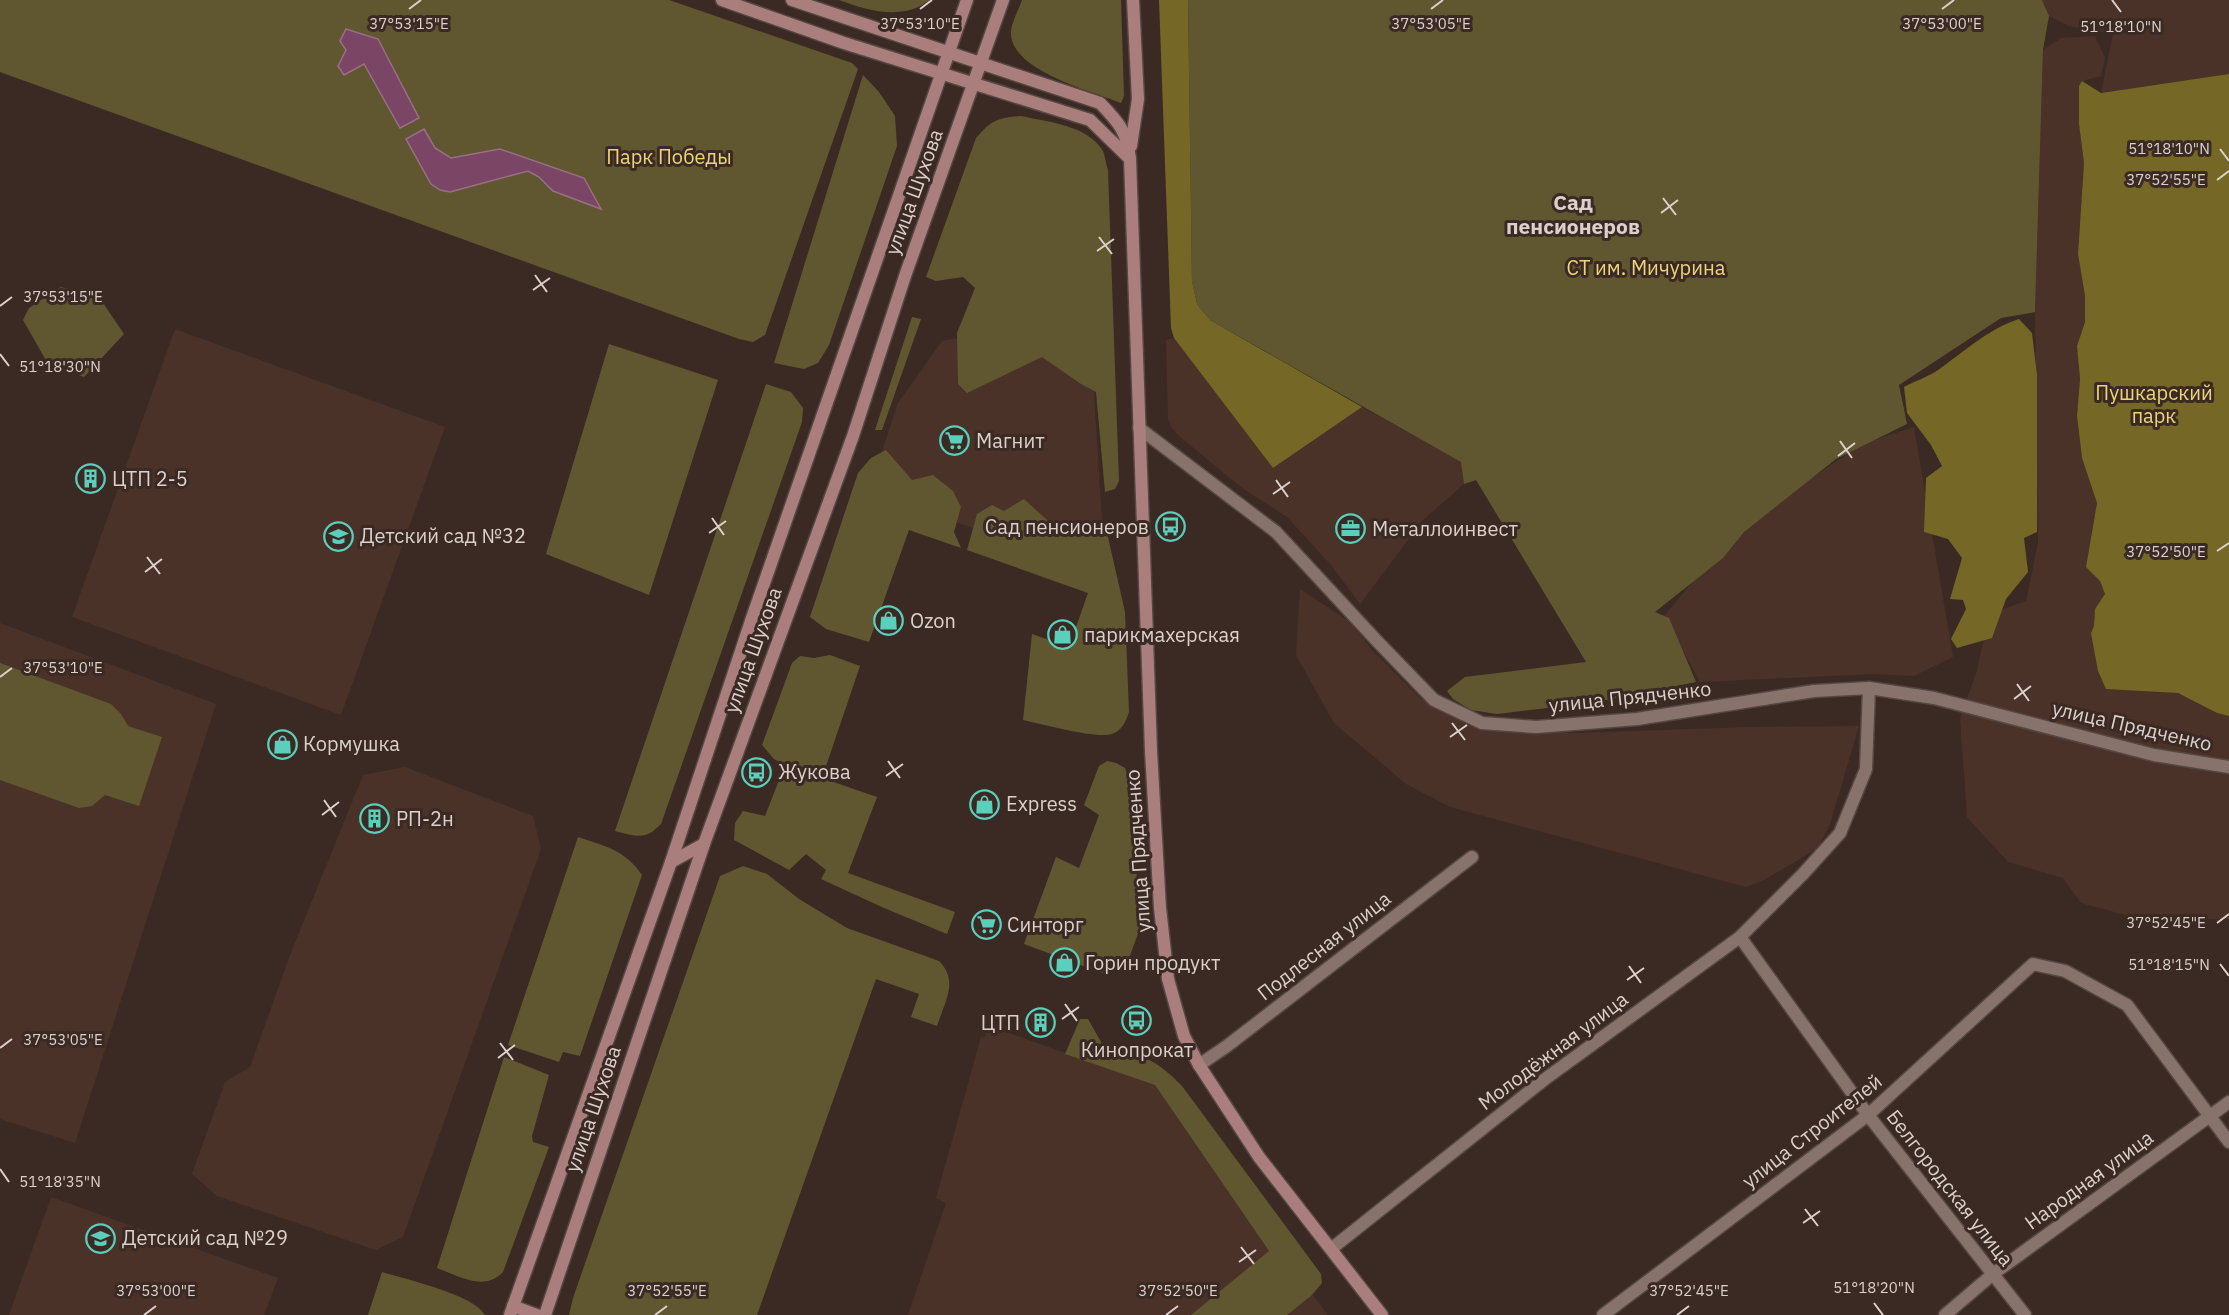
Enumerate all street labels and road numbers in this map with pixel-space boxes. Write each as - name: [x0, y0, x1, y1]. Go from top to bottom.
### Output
- street label: улица Шухова: [878, 125, 949, 258]
- street label: улица Шухова: [717, 583, 788, 716]
- street label: улица Прядченко: [1547, 675, 1712, 718]
- street label: улица Прядченко: [2050, 694, 2215, 757]
- street label: улица Прядченко: [1118, 769, 1157, 933]
- street label: Подлесная улица: [1251, 885, 1396, 1006]
- street label: Молодёжная улица: [1472, 985, 1633, 1116]
- street label: улица Шухова: [558, 1042, 627, 1176]
- street label: улица Строителей: [1736, 1067, 1887, 1194]
- street label: Белгородская улица: [1881, 1104, 2020, 1272]
- street label: Народная улица: [2019, 1124, 2159, 1235]

